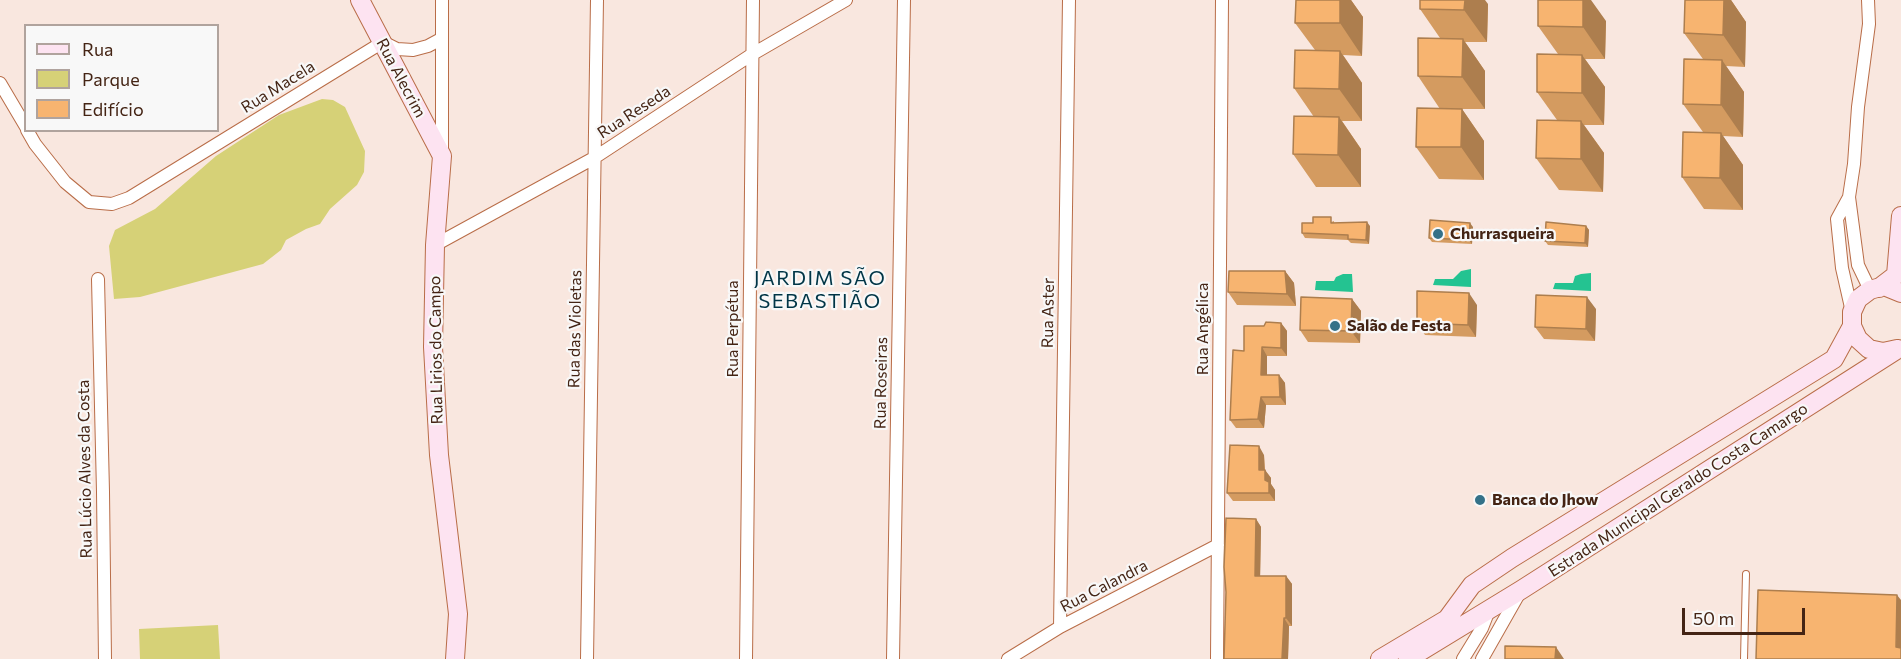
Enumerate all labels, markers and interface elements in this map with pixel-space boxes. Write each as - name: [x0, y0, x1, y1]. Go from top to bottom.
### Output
- legend: [24, 24, 219, 132]
- street label: Rua Alecrim: [372, 35, 430, 121]
- text: Rua: [82, 38, 113, 60]
- street label: Rua Macela: [238, 57, 318, 117]
- text: Parque: [82, 68, 140, 90]
- street label: Rua Reseda: [594, 81, 674, 143]
- text: Edifício: [82, 98, 144, 120]
- place label: Churrasqueira: [1450, 224, 1555, 244]
- marker: Churrasqueira: [1431, 227, 1445, 241]
- district label: JARDIM SÃO SEBASTIÃO: [754, 266, 886, 313]
- street label: Rua das Violetas: [564, 270, 586, 388]
- street label: Rua Lirios do Campo: [425, 275, 447, 425]
- street label: Rua Aster: [1038, 278, 1058, 348]
- street label: Rua Perpétua: [723, 280, 743, 378]
- street label: Rua Angélica: [1193, 283, 1213, 375]
- place label: Salão de Festa: [1347, 316, 1451, 336]
- marker: Salão de Festa: [1328, 319, 1342, 333]
- street label: Rua Roseiras: [871, 337, 891, 429]
- street label: Rua Lúcio Alves da Costa: [74, 379, 96, 559]
- street label: Estrada Municipal Geraldo Costa Camargo: [1545, 399, 1811, 581]
- place label: Banca do Jhow: [1492, 490, 1598, 510]
- marker: Banca do Jhow: [1473, 493, 1487, 507]
- street label: Rua Calandra: [1057, 556, 1151, 616]
- scale bar: [1685, 596, 1808, 634]
- text: 50 m: [1693, 607, 1734, 629]

